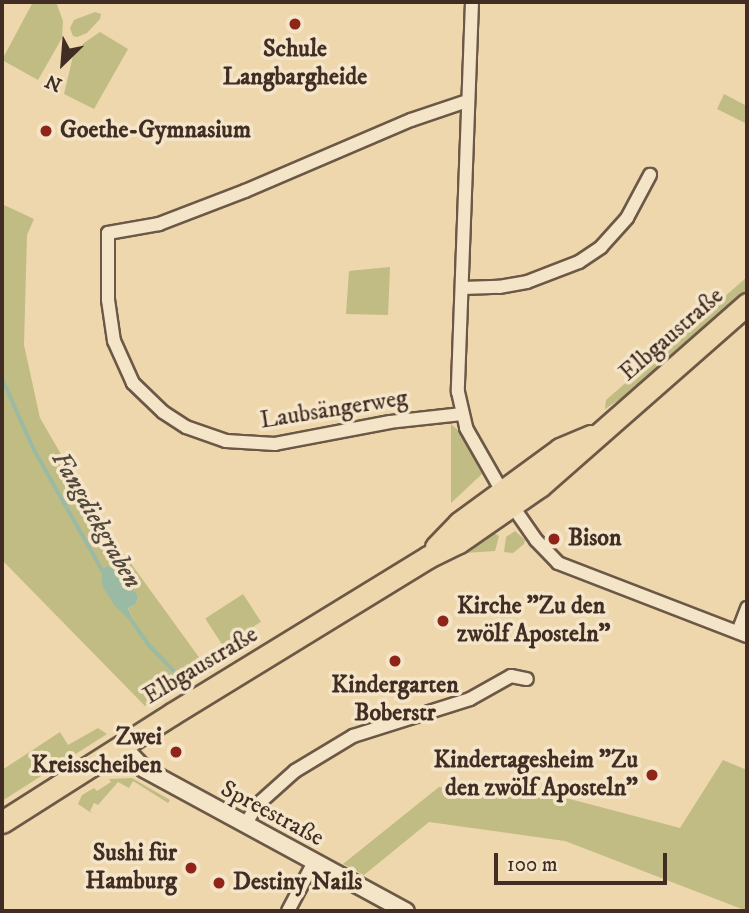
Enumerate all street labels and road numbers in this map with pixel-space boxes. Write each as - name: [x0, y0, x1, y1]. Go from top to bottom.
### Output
- street label: Elbgaustraße: [614, 282, 730, 388]
- street label: Laubsängerweg: [258, 384, 410, 436]
- street label: Elbgaustraße: [139, 621, 263, 711]
- street label: Spreestraße: [216, 775, 328, 853]

